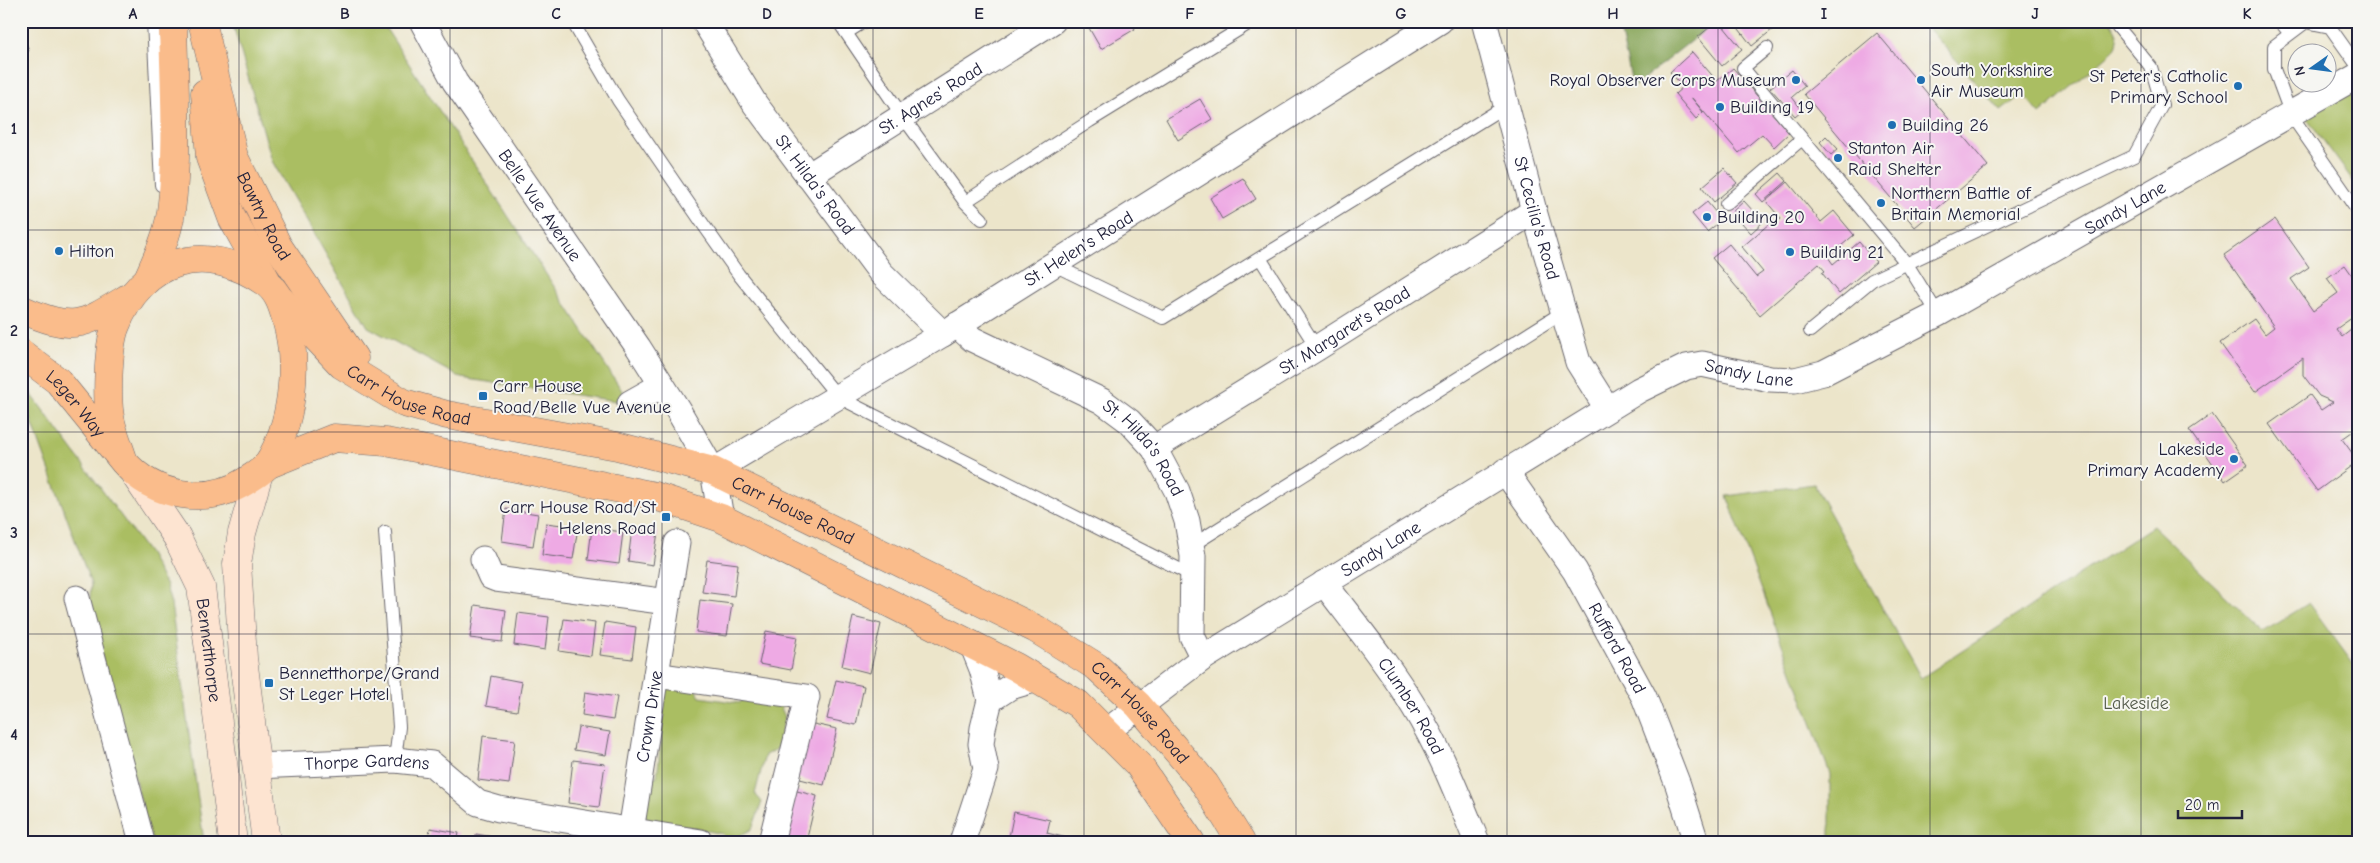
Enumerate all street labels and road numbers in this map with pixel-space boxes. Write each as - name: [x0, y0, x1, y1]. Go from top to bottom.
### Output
- street label: St. Agnes' Road: [875, 58, 986, 139]
- street label: St. Hilda's Road: [771, 130, 859, 239]
- street label: Belle Vue Avenue: [494, 145, 586, 265]
- street label: St Cecilia's Road: [1510, 154, 1564, 282]
- street label: Bawtry Road: [233, 169, 295, 265]
- street label: Sandy Lane: [2081, 176, 2169, 239]
- street label: St. Helen's Road: [1020, 206, 1137, 291]
- street label: St. Margaret's Road: [1275, 281, 1414, 379]
- street label: Sandy Lane: [1703, 354, 1794, 390]
- street label: Carr House Road: [343, 360, 472, 430]
- street label: Leger Way: [42, 365, 110, 442]
- street label: St. Hilda's Road: [1099, 395, 1188, 500]
- street label: Carr House Road: [728, 471, 858, 549]
- street label: Sandy Lane: [1337, 516, 1424, 581]
- street label: Bennetthorpe: [192, 597, 226, 703]
- street label: Rufford Road: [1584, 599, 1651, 697]
- street label: Clumber Road: [1374, 653, 1448, 758]
- street label: Carr House Road: [1087, 656, 1194, 768]
- street label: Crown Drive: [632, 669, 667, 764]
- street label: Thorpe Gardens: [304, 749, 430, 774]

